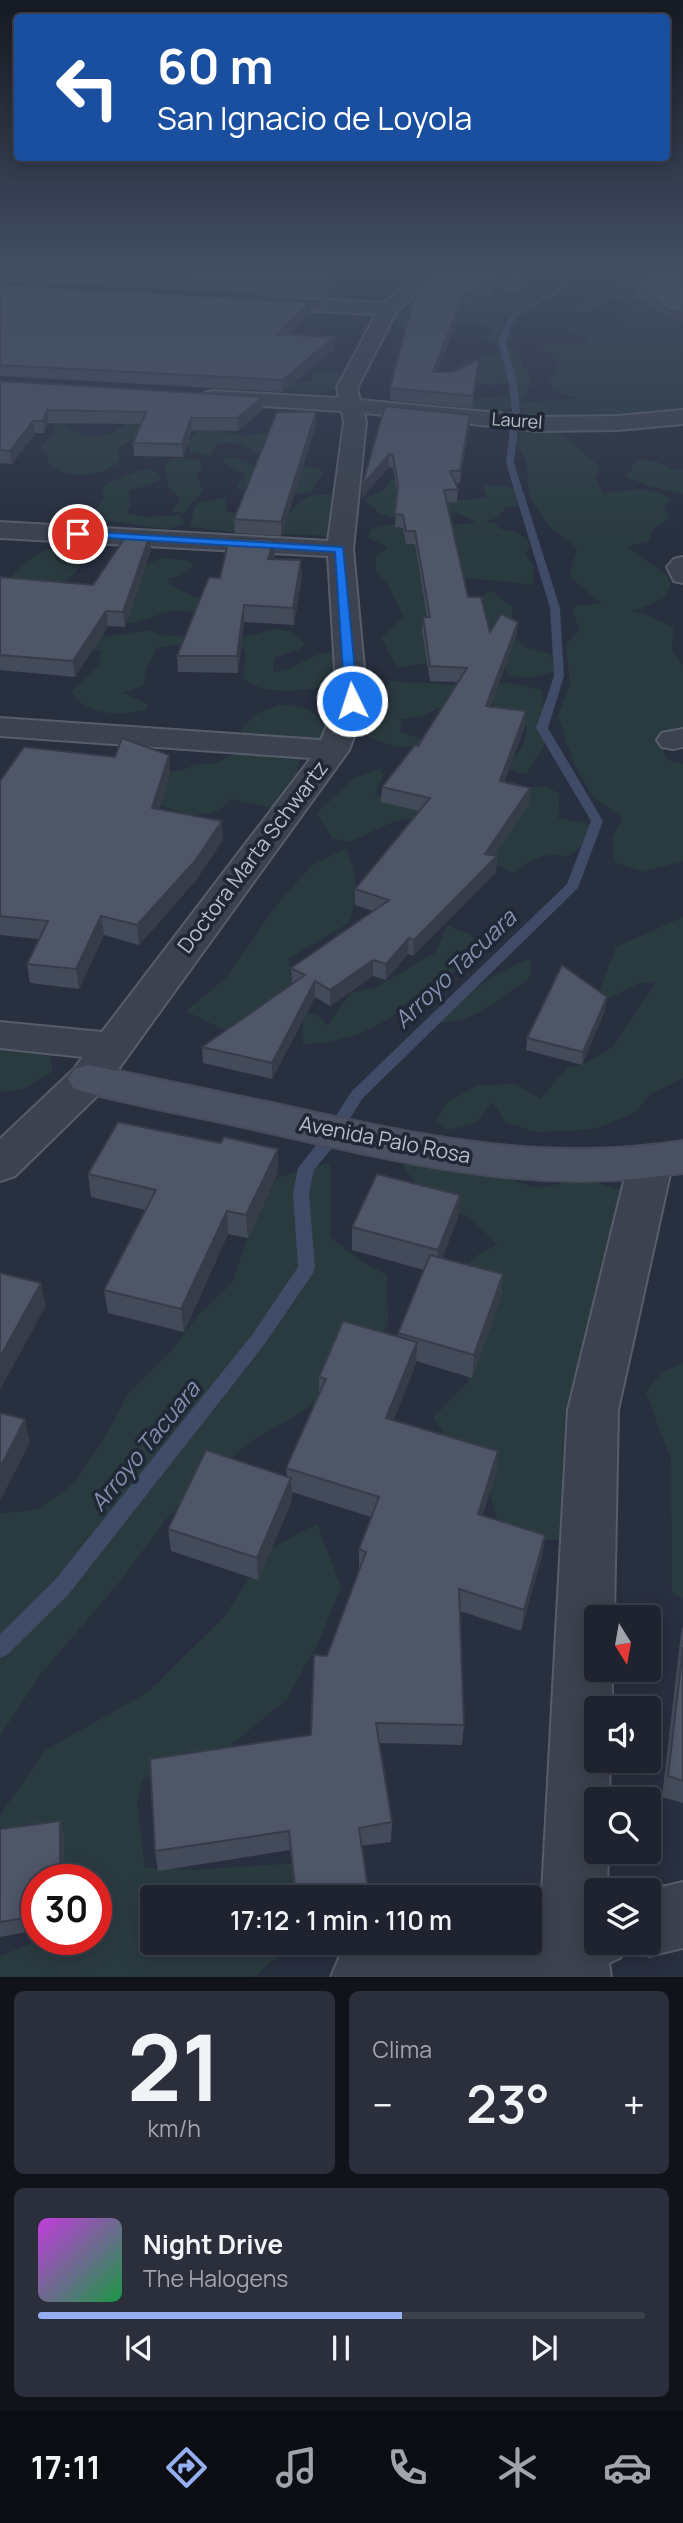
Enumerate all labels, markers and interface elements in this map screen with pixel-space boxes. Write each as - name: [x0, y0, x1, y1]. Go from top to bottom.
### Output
- text: 60 m: [157, 32, 274, 99]
- icon: left: [42, 42, 133, 133]
- text: San Ignacio de Loyola: [157, 96, 472, 140]
- street label: Laurel: [491, 406, 543, 434]
- pin: [48, 504, 108, 564]
- icon: arrive: [59, 515, 97, 553]
- position arrow: [315, 664, 389, 738]
- street label: Doctora Marta Schwartz: [171, 755, 334, 958]
- water label: Arroyo Tacuara: [386, 901, 523, 1035]
- street label: Avenida Palo Rosa: [297, 1109, 473, 1169]
- water label: Arroyo Tacuara: [82, 1373, 207, 1517]
- north arrow: [584, 1605, 662, 1682]
- map controls: [584, 1605, 661, 1955]
- button: sound: [584, 1696, 661, 1773]
- button: search: [584, 1787, 661, 1864]
- speed limit sign: 30: [21, 1864, 112, 1955]
- button: layers: [584, 1878, 661, 1955]
- text: 17:12 · 1 min · 110 m: [230, 1902, 452, 1938]
- text: 21: [127, 2004, 221, 2128]
- text: Clima: [373, 2033, 432, 2065]
- text: 23°: [466, 2068, 550, 2139]
- text: −: [373, 2078, 393, 2130]
- text: +: [623, 2078, 645, 2130]
- text: km/h: [148, 2112, 201, 2144]
- text: Night Drive: [143, 2226, 283, 2262]
- text: The Halogens: [143, 2262, 288, 2294]
- icon: previous: [120, 2329, 158, 2367]
- icon: pause: [322, 2329, 360, 2367]
- icon: next: [525, 2329, 563, 2367]
- icon: directions: [162, 2443, 211, 2492]
- icon: music: [272, 2443, 321, 2492]
- icon: phone: [383, 2443, 432, 2492]
- icon: climate: [493, 2443, 542, 2492]
- icon: car: [603, 2443, 652, 2492]
- text: 17:11: [31, 2445, 101, 2489]

